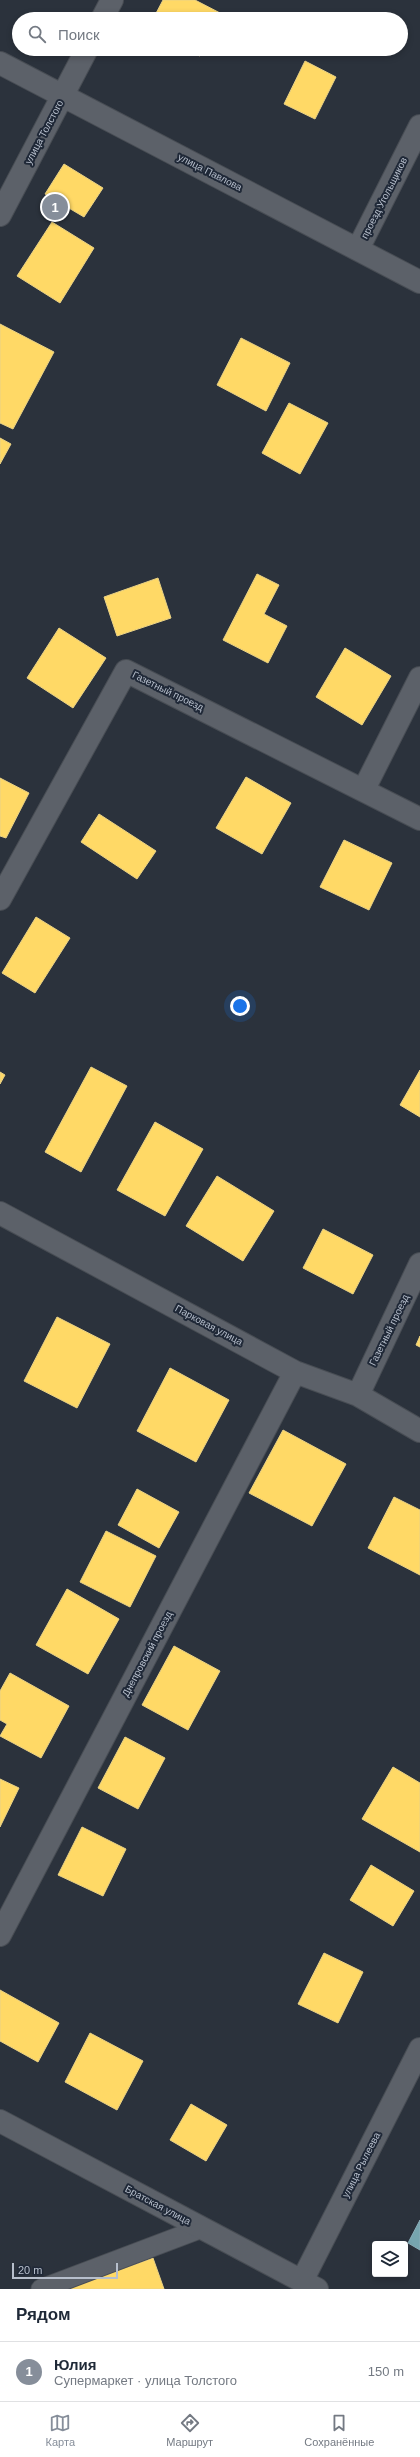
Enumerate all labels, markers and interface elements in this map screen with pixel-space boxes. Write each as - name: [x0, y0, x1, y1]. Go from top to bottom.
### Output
- search box: [12, 12, 408, 56]
- icon: search: [26, 23, 48, 45]
- text: Поиск: [58, 26, 100, 43]
- street label: улица Толстого: [23, 98, 66, 166]
- street label: улица Павлова: [176, 151, 244, 193]
- street label: проезд Угольщиков: [359, 156, 409, 240]
- pin: 1: [42, 192, 68, 222]
- street label: Газетный проезд: [131, 669, 205, 713]
- your location: [230, 996, 250, 1016]
- street label: Газетный проезд: [367, 1293, 411, 1367]
- street label: Парковая улица: [173, 1303, 245, 1348]
- street label: Днепровский проезд: [120, 1609, 174, 1699]
- street label: улица Рылеева: [340, 2130, 382, 2200]
- street label: Братская улица: [123, 2183, 193, 2227]
- map controls: [372, 2241, 408, 2277]
- button: layers: [372, 2241, 408, 2277]
- scale bar: [12, 2261, 118, 2280]
- text: 20 m: [18, 2264, 42, 2276]
- text: Рядом: [16, 2305, 71, 2324]
- text: Юлия: [54, 2356, 97, 2373]
- text: 1: [25, 2364, 33, 2379]
- text: 150 m: [368, 2364, 404, 2379]
- text: Супермаркет · улица Толстого: [54, 2373, 237, 2388]
- tab: Карта: [46, 2412, 75, 2448]
- tab: Маршрут: [166, 2412, 213, 2448]
- tab: Сохранённые: [304, 2412, 374, 2448]

